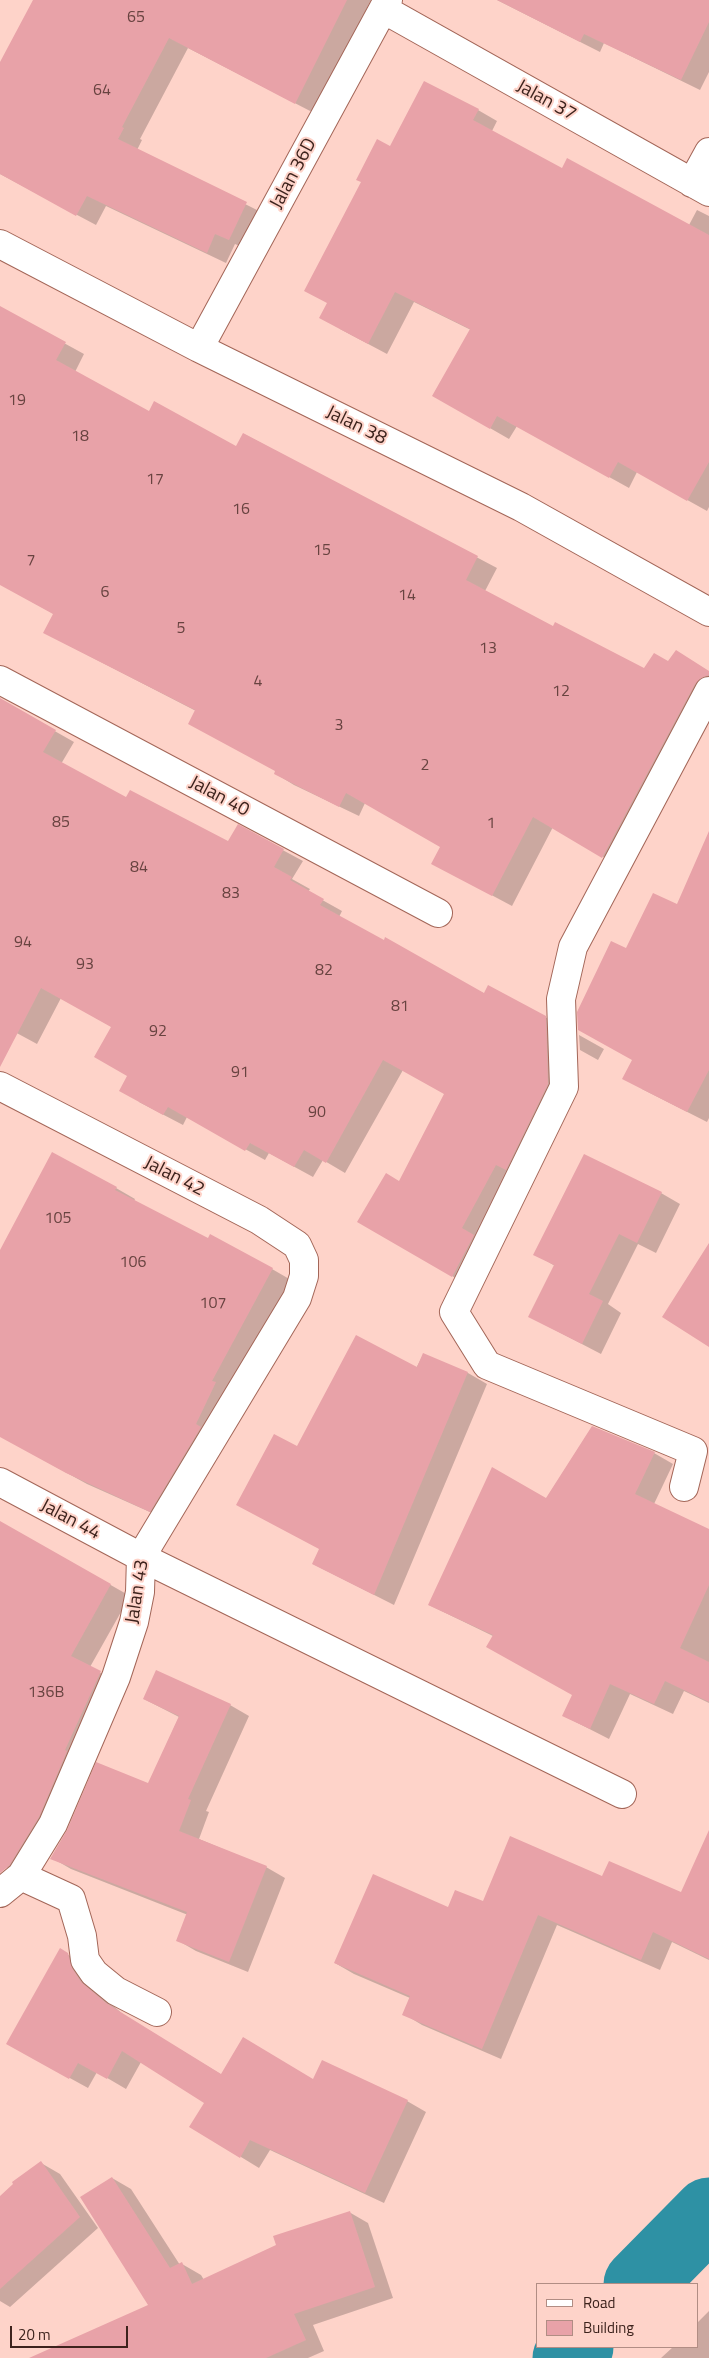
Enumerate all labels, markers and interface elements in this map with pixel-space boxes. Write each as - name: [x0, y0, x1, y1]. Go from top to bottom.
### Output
- house number: 65: [127, 8, 145, 28]
- street label: Jalan 37: [512, 75, 580, 127]
- house number: 64: [93, 81, 111, 101]
- street label: Jalan 36D: [266, 135, 322, 213]
- house number: 19: [8, 391, 26, 411]
- street label: Jalan 38: [322, 402, 390, 450]
- house number: 18: [71, 427, 89, 447]
- house number: 17: [146, 470, 164, 490]
- house number: 16: [232, 500, 250, 520]
- house number: 15: [313, 541, 331, 561]
- house number: 7: [27, 551, 35, 571]
- house number: 6: [101, 583, 109, 603]
- house number: 14: [398, 586, 416, 606]
- house number: 5: [177, 619, 185, 639]
- house number: 13: [479, 639, 497, 659]
- house number: 4: [254, 672, 262, 692]
- house number: 12: [552, 682, 570, 702]
- house number: 3: [335, 716, 343, 736]
- house number: 2: [421, 756, 429, 776]
- street label: Jalan 40: [185, 772, 253, 822]
- house number: 85: [52, 813, 70, 833]
- house number: 1: [487, 814, 495, 834]
- house number: 84: [130, 858, 148, 878]
- house number: 83: [222, 884, 240, 904]
- house number: 94: [14, 933, 32, 953]
- house number: 93: [76, 955, 94, 975]
- house number: 82: [315, 961, 333, 981]
- house number: 81: [391, 997, 409, 1017]
- house number: 92: [149, 1022, 167, 1042]
- house number: 91: [231, 1063, 249, 1083]
- house number: 90: [308, 1103, 326, 1123]
- street label: Jalan 42: [140, 1152, 208, 1202]
- house number: 105: [45, 1209, 71, 1229]
- house number: 106: [120, 1253, 146, 1273]
- house number: 107: [200, 1294, 226, 1314]
- street label: Jalan 44: [36, 1495, 104, 1545]
- street label: Jalan 43: [122, 1558, 154, 1626]
- house number: 136B: [28, 1683, 64, 1703]
- legend: [536, 2283, 699, 2348]
- text: Road: [583, 2291, 615, 2314]
- scale bar: [12, 2316, 130, 2348]
- text: Building: [583, 2316, 634, 2339]
- text: 20 m: [18, 2323, 51, 2346]

